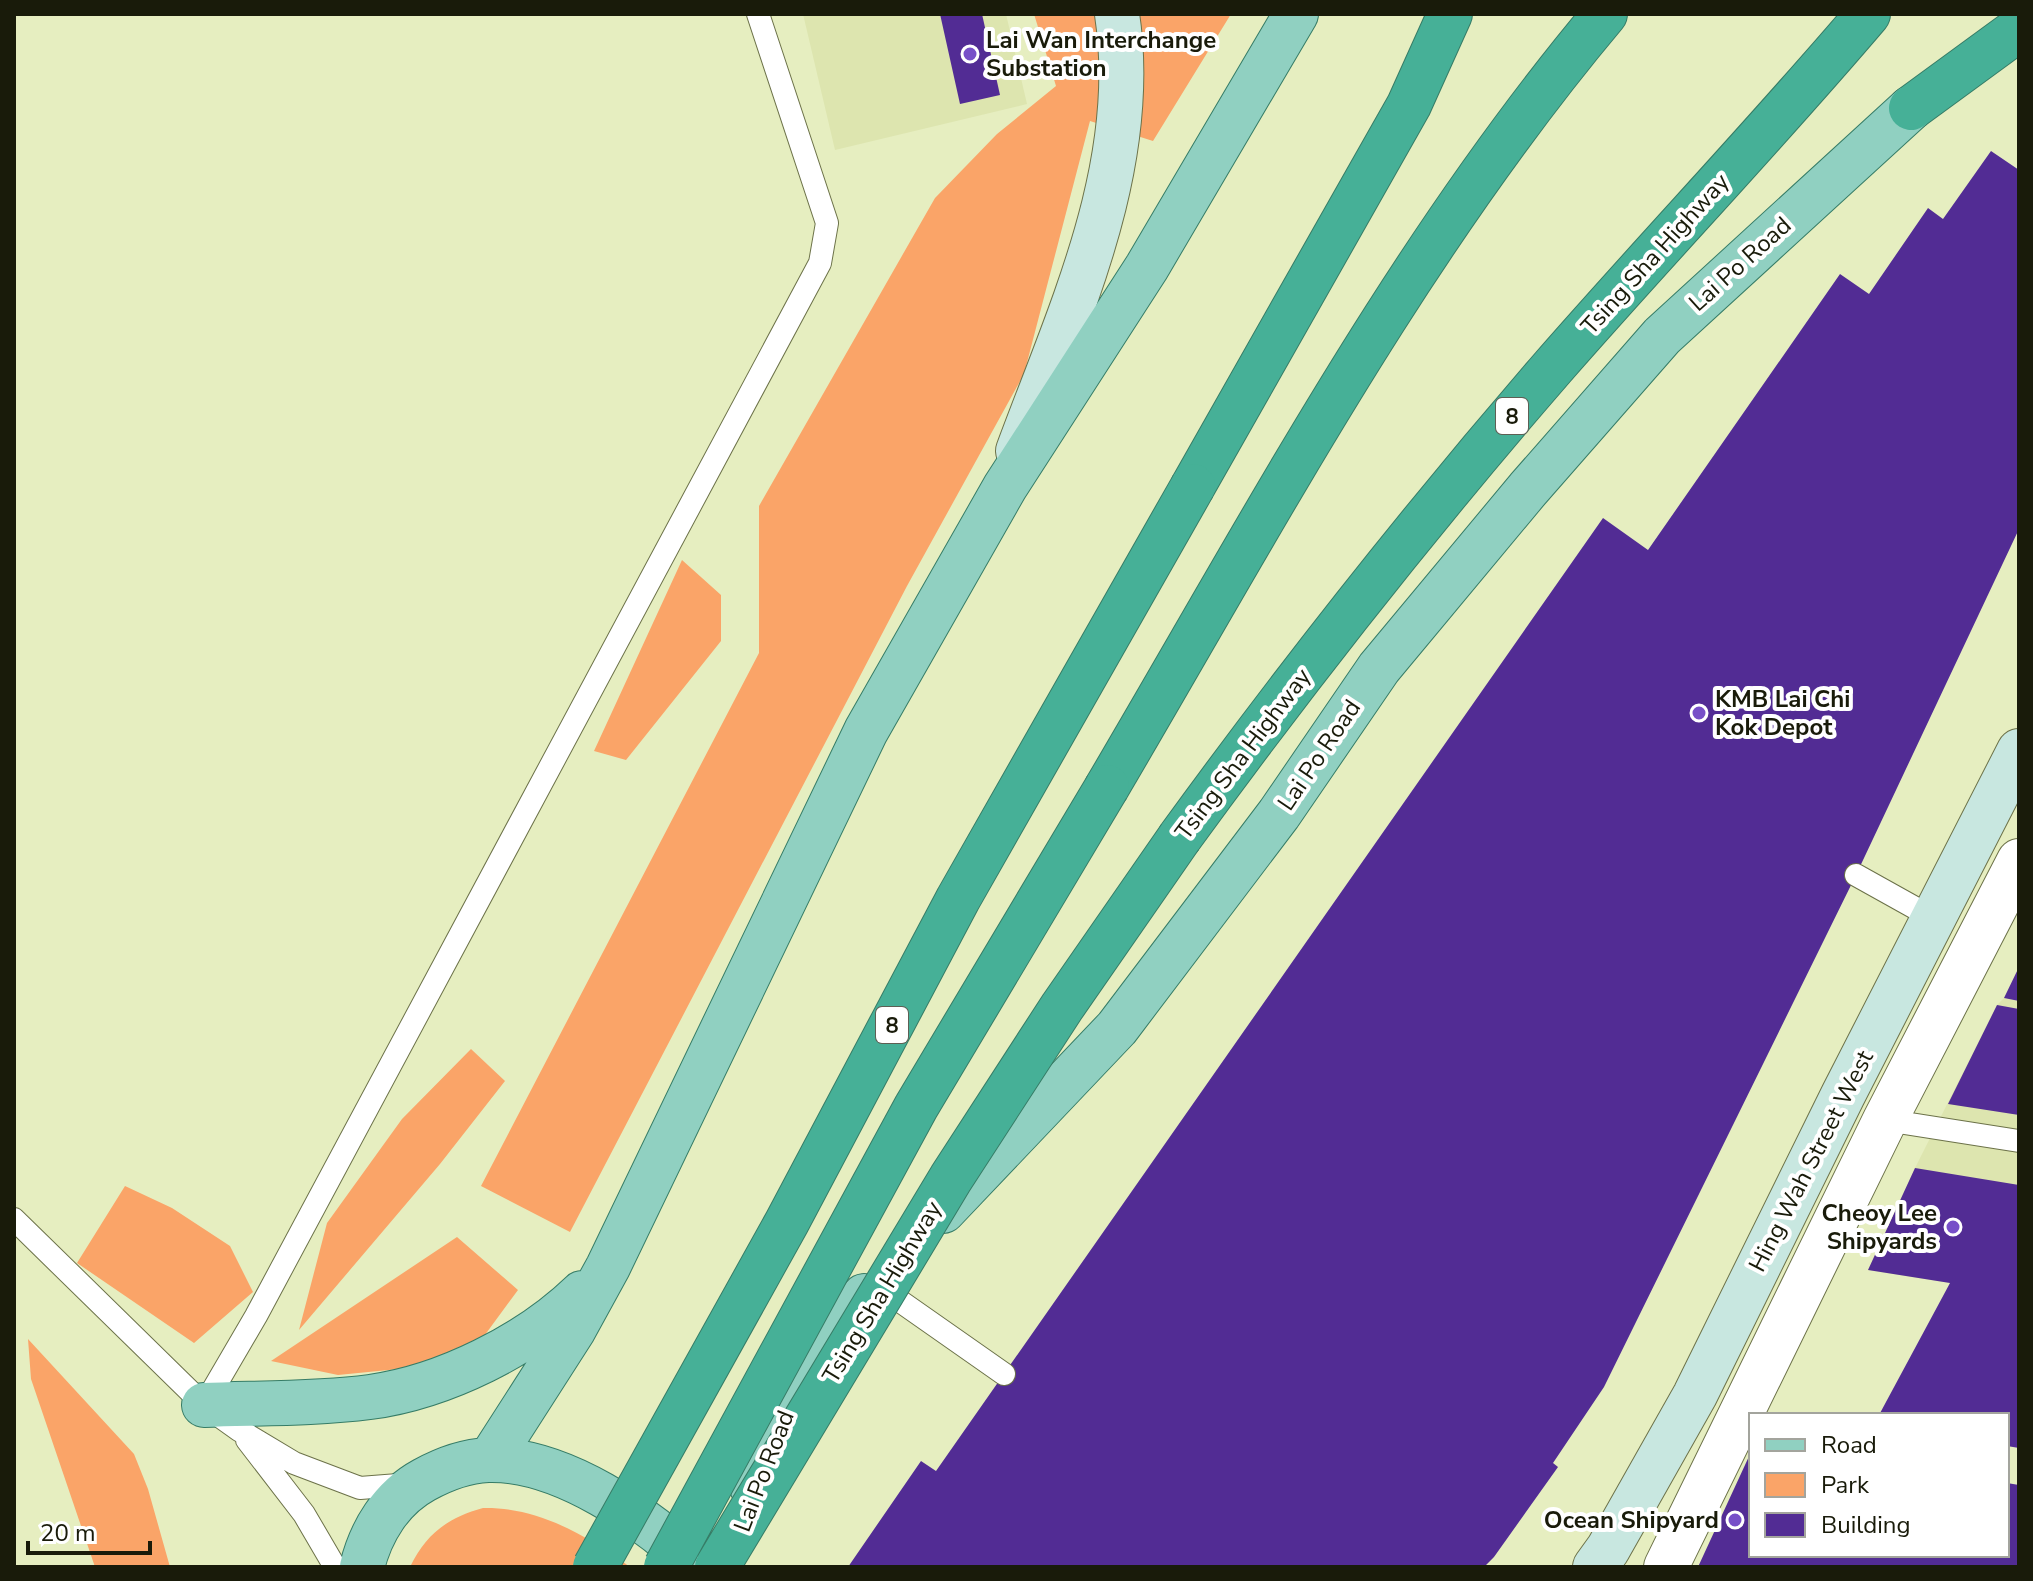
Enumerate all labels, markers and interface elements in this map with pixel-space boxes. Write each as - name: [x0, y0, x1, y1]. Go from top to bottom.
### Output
- place label: Lai Wan Interchange Substation: [986, 24, 1216, 84]
- marker: Lai Wan Interchange Substation: [961, 45, 979, 63]
- street label: Tsing Sha Highway: [1574, 166, 1737, 342]
- street label: Lai Po Road: [1682, 209, 1798, 319]
- road number: 8: [1496, 398, 1528, 434]
- street label: Tsing Sha Highway: [1168, 661, 1319, 846]
- place label: KMB Lai Chi Kok Depot: [1715, 683, 1850, 743]
- street label: Lai Po Road: [1270, 693, 1368, 817]
- marker: KMB Lai Chi Kok Depot: [1690, 704, 1708, 722]
- road number: 8: [876, 1007, 908, 1043]
- street label: Hing Wah Street West: [1741, 1044, 1881, 1277]
- street label: Tsing Sha Highway: [815, 1194, 949, 1389]
- place label: Cheoy Lee Shipyards: [1822, 1197, 1937, 1257]
- marker: Cheoy Lee Shipyards: [1944, 1218, 1962, 1236]
- street label: Lai Po Road: [726, 1406, 802, 1536]
- legend: [1749, 1413, 2009, 1557]
- text: Road: [1821, 1429, 1877, 1461]
- text: Park: [1821, 1469, 1870, 1501]
- place label: Ocean Shipyard: [1544, 1504, 1719, 1536]
- scale bar: [28, 1505, 150, 1555]
- text: Building: [1821, 1509, 1911, 1541]
- marker: Ocean Shipyard: [1726, 1511, 1744, 1529]
- text: 20 m: [40, 1517, 96, 1549]

